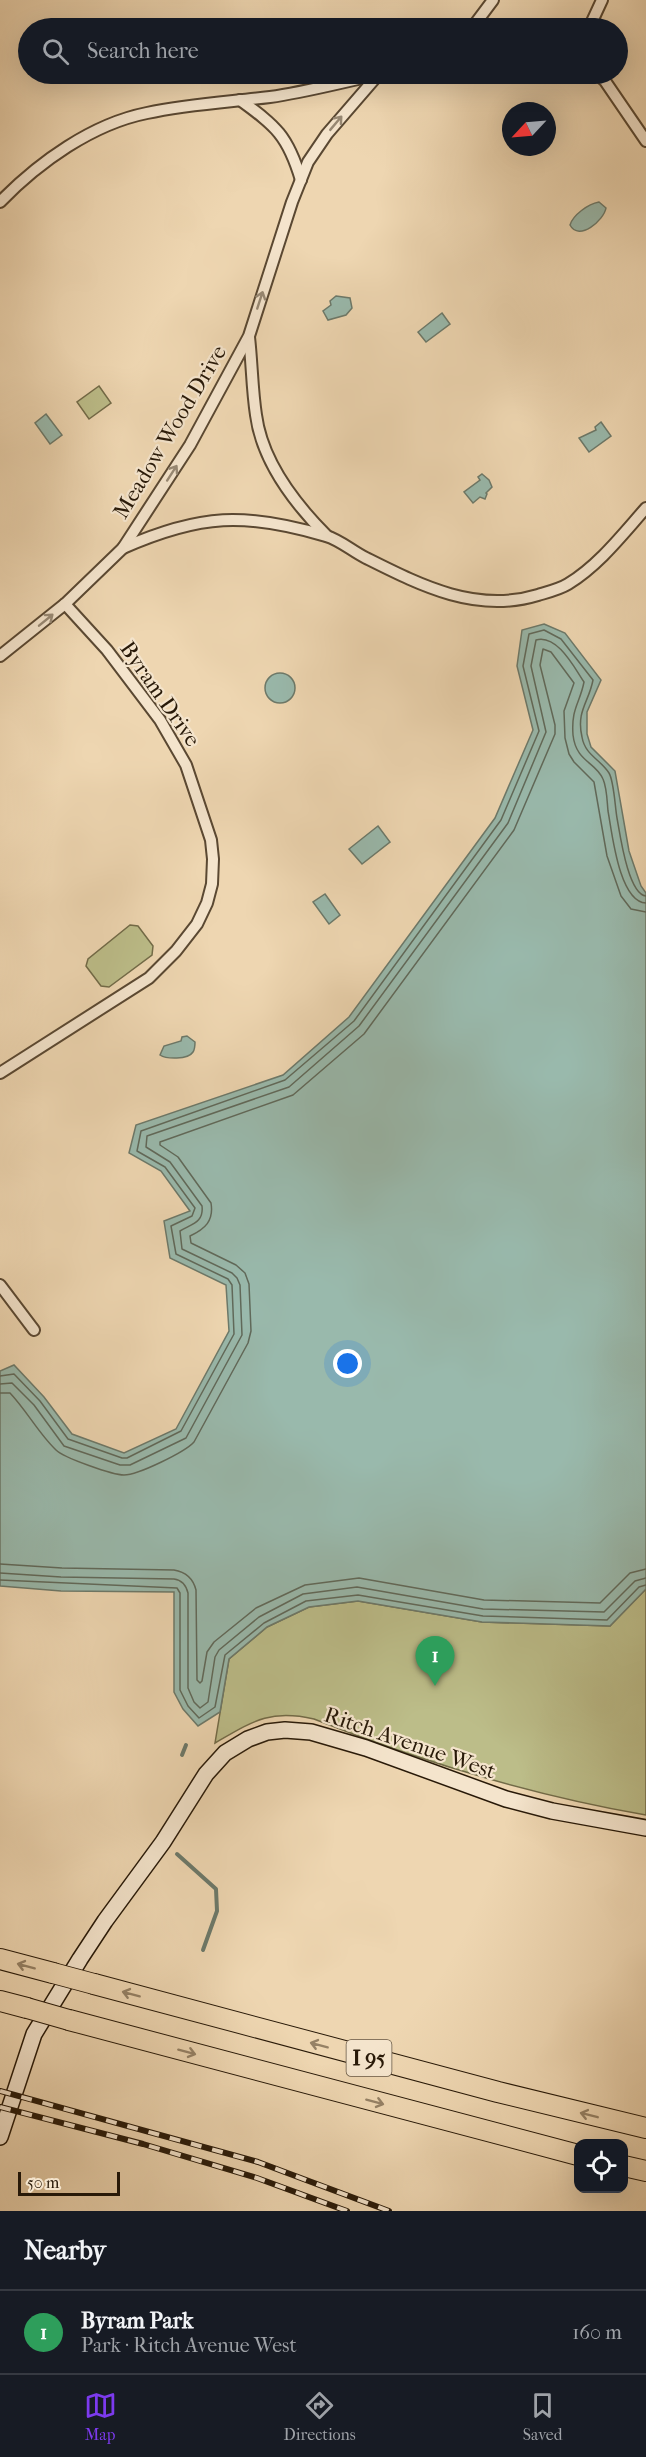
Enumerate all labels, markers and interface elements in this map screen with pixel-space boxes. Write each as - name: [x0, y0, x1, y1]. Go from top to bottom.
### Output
- search box: [18, 18, 628, 84]
- icon: search: [39, 35, 72, 68]
- text: Search here: [87, 38, 199, 64]
- north arrow: [502, 102, 556, 156]
- one-way arrow: [330, 115, 343, 131]
- one-way arrow: [255, 291, 266, 310]
- street label: Meadow Wood Drive: [108, 341, 232, 523]
- one-way arrow: [166, 465, 178, 482]
- one-way arrow: [38, 613, 53, 627]
- street label: Byram Drive: [114, 636, 206, 752]
- your location: [333, 1349, 362, 1378]
- pin: 1: [416, 1636, 454, 1686]
- street label: Ritch Avenue West: [321, 1701, 499, 1785]
- one-way arrow: [17, 1960, 36, 1971]
- one-way arrow: [122, 1988, 141, 1999]
- one-way arrow: [310, 2038, 329, 2050]
- road number: I 95: [346, 2040, 392, 2076]
- one-way arrow: [177, 2046, 196, 2058]
- one-way arrow: [365, 2097, 384, 2108]
- one-way arrow: [580, 2109, 599, 2121]
- map controls: [574, 2139, 628, 2193]
- button: locate: [574, 2139, 628, 2193]
- scale bar: [18, 2169, 120, 2196]
- text: 50 m: [27, 2173, 59, 2192]
- text: Nearby: [24, 2235, 106, 2266]
- text: Byram Park: [81, 2308, 193, 2334]
- text: 1: [40, 2321, 47, 2344]
- text: 160 m: [572, 2321, 622, 2344]
- text: Park · Ritch Avenue West: [81, 2334, 297, 2357]
- tab: Map: [84, 2389, 117, 2444]
- tab: Directions: [284, 2389, 356, 2444]
- tab: Saved: [523, 2389, 562, 2444]

